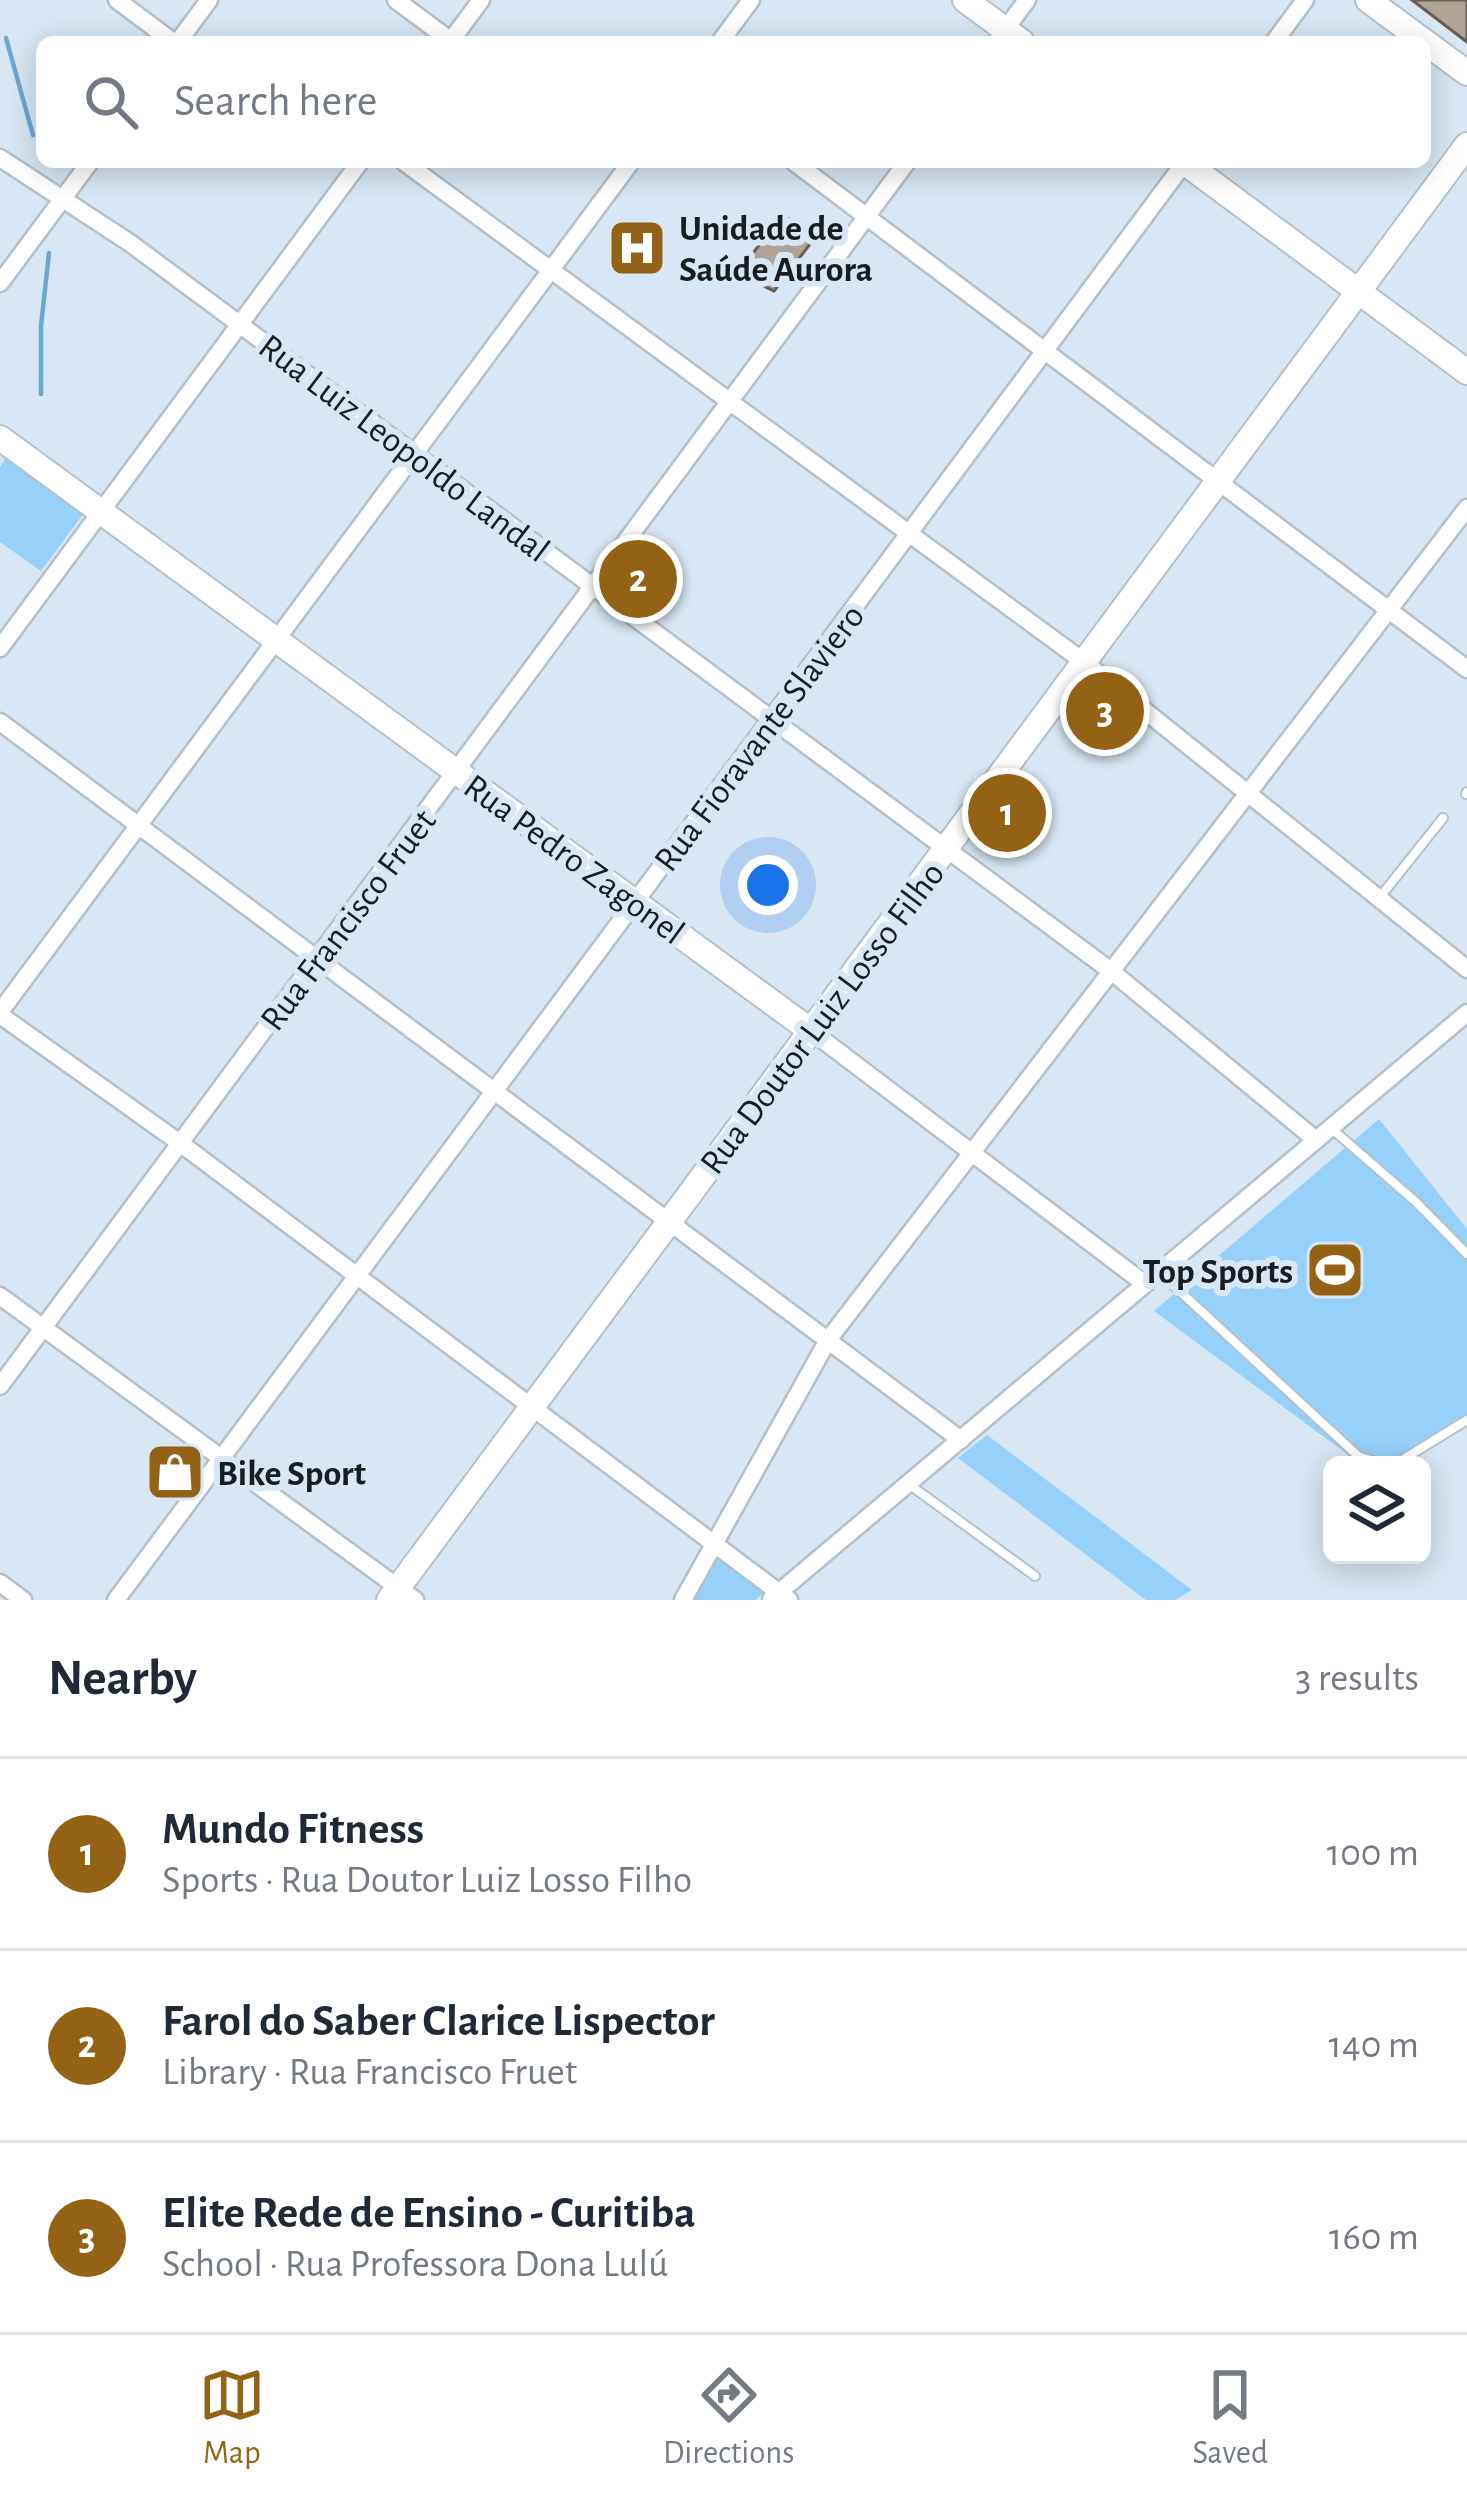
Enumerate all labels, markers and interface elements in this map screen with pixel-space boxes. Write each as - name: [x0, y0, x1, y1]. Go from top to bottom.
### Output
- search box: [36, 36, 1431, 168]
- icon: search: [78, 69, 144, 135]
- text: Search here: [174, 79, 377, 124]
- place label: Unidade de Saúde Aurora: [679, 211, 873, 288]
- hospital icon: Unidade de Saúde Aurora: [606, 217, 668, 279]
- street label: Rua Luiz Leopoldo Landal: [252, 328, 556, 569]
- pin: 2: [599, 534, 677, 624]
- street label: Rua Fioravante Slaviero: [648, 598, 871, 878]
- pin: 3: [1066, 666, 1144, 756]
- street label: Rua Pedro Zagonel: [457, 768, 691, 951]
- pin: 1: [968, 768, 1046, 858]
- street label: Rua Francisco Fruet: [254, 803, 443, 1037]
- your location: [738, 855, 798, 915]
- street label: Rua Doutor Luiz Losso Filho: [694, 856, 951, 1181]
- sports icon: Top Sports: [1304, 1239, 1366, 1301]
- place label: Top Sports: [1142, 1254, 1293, 1290]
- shop icon: Bike Sport: [144, 1441, 206, 1503]
- place label: Bike Sport: [217, 1456, 366, 1492]
- map controls: [1323, 1456, 1431, 1564]
- button: layers: [1323, 1456, 1431, 1564]
- text: Nearby: [48, 1653, 197, 1704]
- text: 3 results: [1295, 1659, 1419, 1698]
- text: Mundo Fitness: [162, 1807, 424, 1852]
- text: 1: [80, 1834, 94, 1873]
- text: 100 m: [1327, 1834, 1419, 1873]
- text: Sports · Rua Doutor Luiz Losso Filho: [162, 1861, 692, 1900]
- text: Farol do Saber Clarice Lispector: [162, 1999, 715, 2044]
- text: 2: [78, 2026, 96, 2065]
- text: 140 m: [1329, 2026, 1419, 2065]
- text: Library · Rua Francisco Fruet: [162, 2053, 577, 2092]
- text: Elite Rede de Ensino - Curitiba: [162, 2191, 696, 2236]
- text: 3: [79, 2218, 95, 2257]
- text: 160 m: [1329, 2218, 1419, 2257]
- text: School · Rua Professora Dona Lulú: [162, 2245, 668, 2284]
- tab: Map: [199, 2362, 265, 2474]
- tab: Directions: [663, 2362, 794, 2474]
- tab: Saved: [1192, 2362, 1268, 2474]

